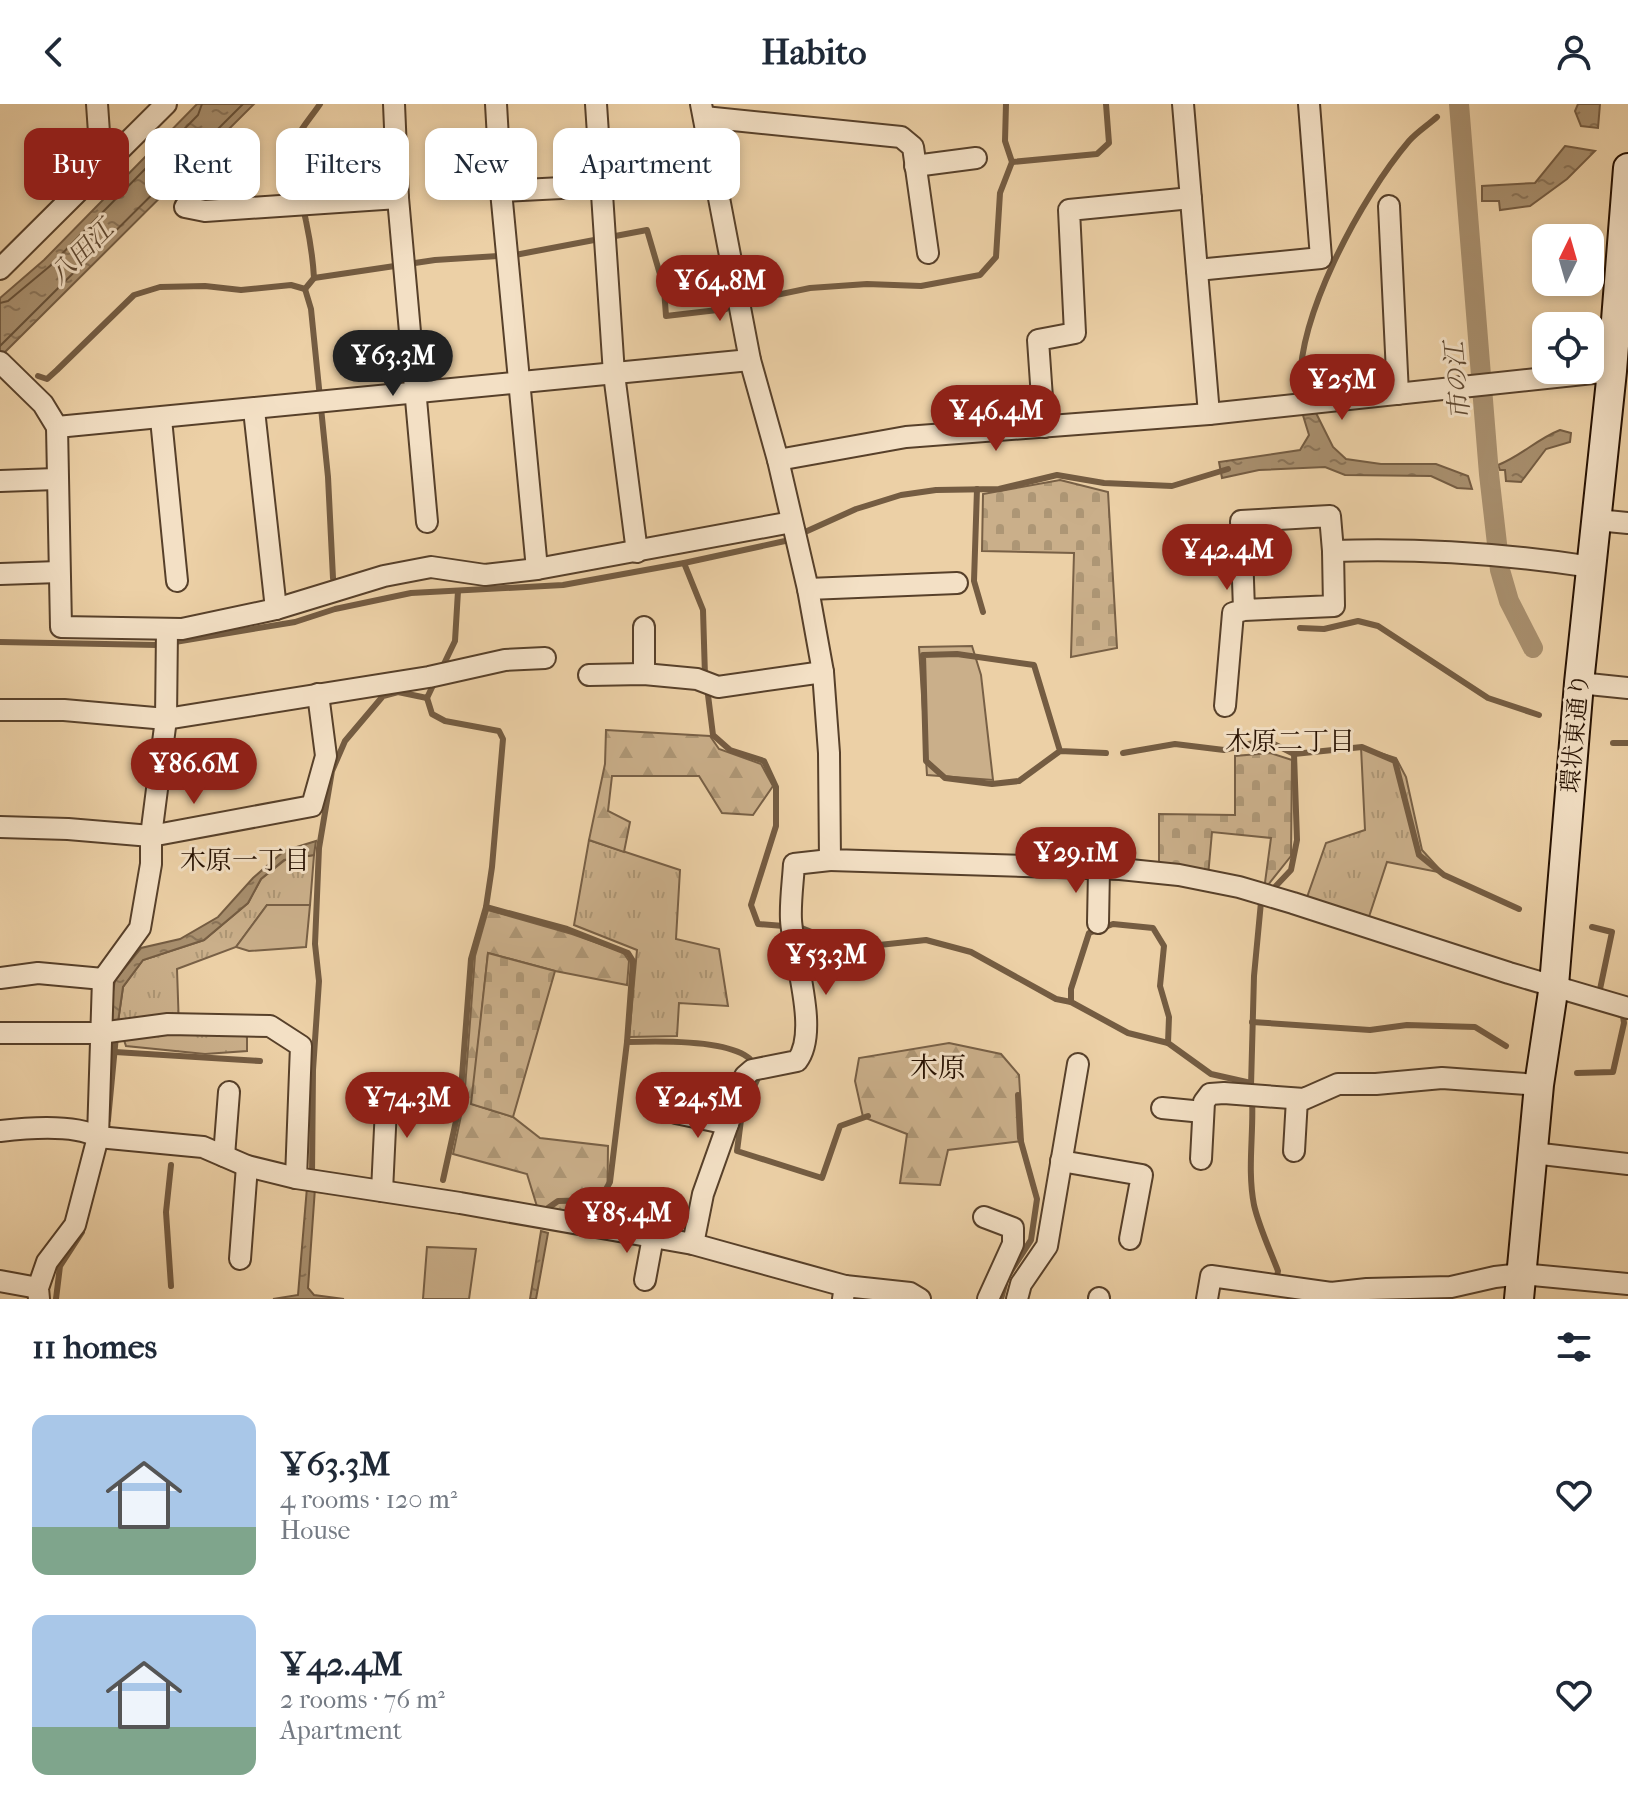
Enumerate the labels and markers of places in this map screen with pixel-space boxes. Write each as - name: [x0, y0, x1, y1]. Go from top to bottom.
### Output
- pin: ¥64.8M: [655, 255, 785, 323]
- pin: ¥63.3M: [328, 330, 458, 398]
- pin: ¥25M: [1295, 354, 1389, 422]
- pin: ¥46.4M: [931, 385, 1061, 453]
- pin: ¥42.4M: [1162, 524, 1292, 592]
- pin: ¥86.6M: [129, 738, 259, 806]
- pin: ¥29.1M: [1011, 827, 1141, 895]
- pin: ¥53.3M: [761, 929, 891, 997]
- pin: ¥74.3M: [342, 1072, 472, 1140]
- pin: ¥24.5M: [633, 1072, 763, 1140]
- pin: ¥85.4M: [562, 1187, 692, 1255]

